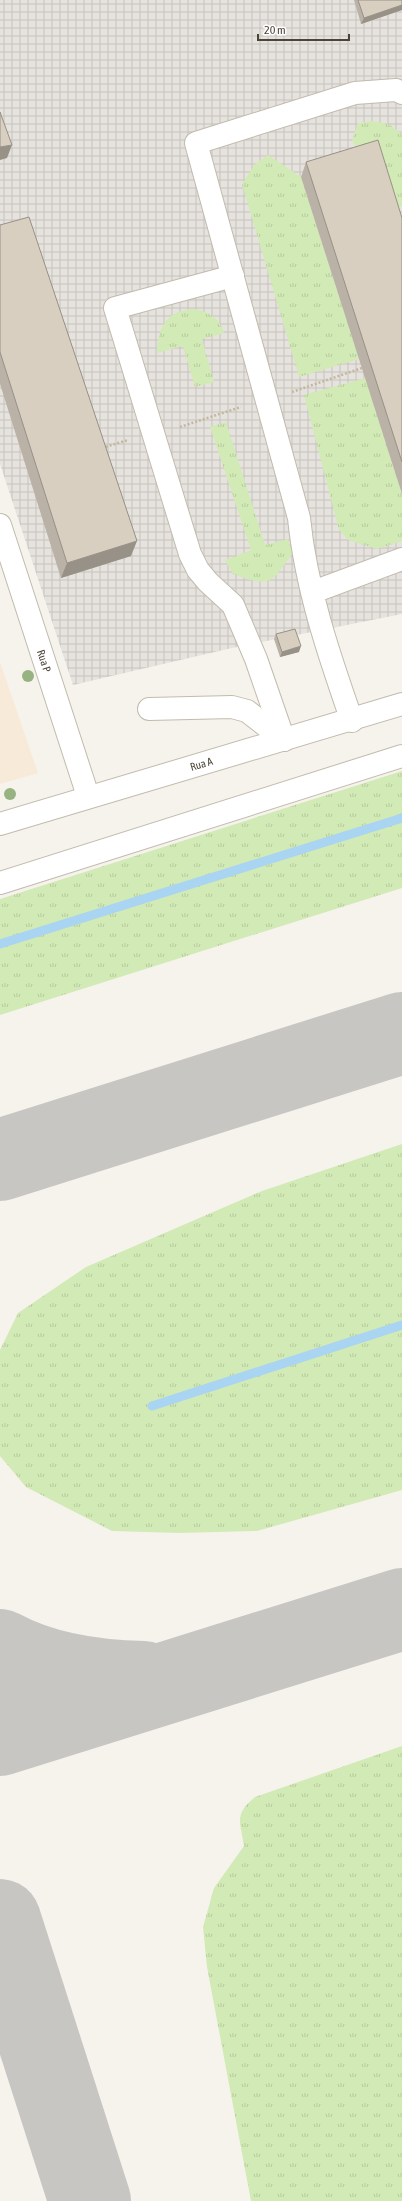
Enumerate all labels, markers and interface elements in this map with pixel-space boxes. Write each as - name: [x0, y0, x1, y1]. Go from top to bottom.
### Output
- scale bar: [258, 16, 349, 42]
- text: 20 m: [264, 23, 286, 37]
- street label: Rua P: [35, 648, 53, 674]
- street label: Rua A: [189, 755, 214, 773]

